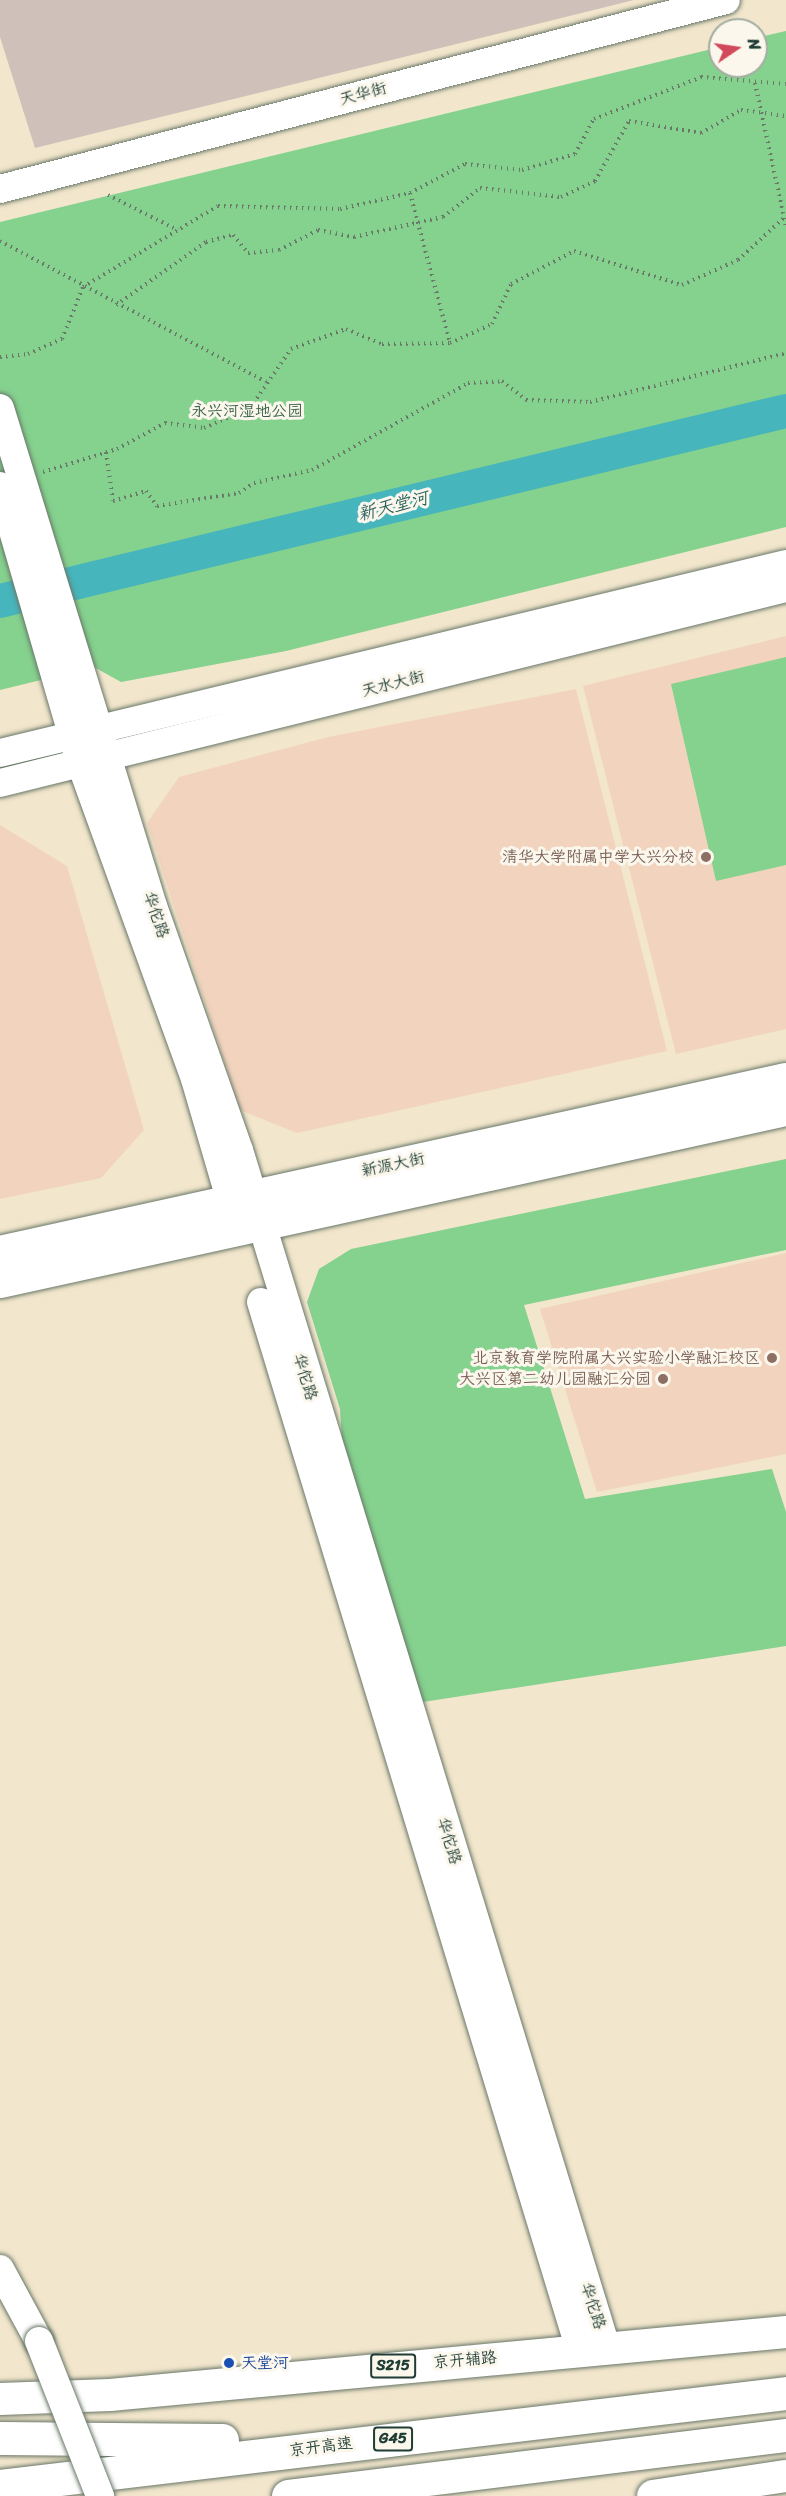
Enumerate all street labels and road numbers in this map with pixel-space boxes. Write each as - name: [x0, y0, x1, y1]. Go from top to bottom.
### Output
- street label: 天华街: [337, 79, 389, 109]
- street label: 天水大街: [360, 667, 426, 701]
- street label: 华佗路: [139, 889, 173, 941]
- street label: 新源大街: [360, 1149, 426, 1181]
- street label: 华佗路: [289, 1351, 321, 1403]
- street label: 华佗路: [433, 1815, 465, 1867]
- street label: 华佗路: [576, 2280, 610, 2332]
- street label: 京开辅路: [432, 2348, 498, 2372]
- road number: S215: [369, 2354, 417, 2378]
- road number: G45: [372, 2427, 414, 2451]
- street label: 京开高速: [288, 2434, 354, 2460]

